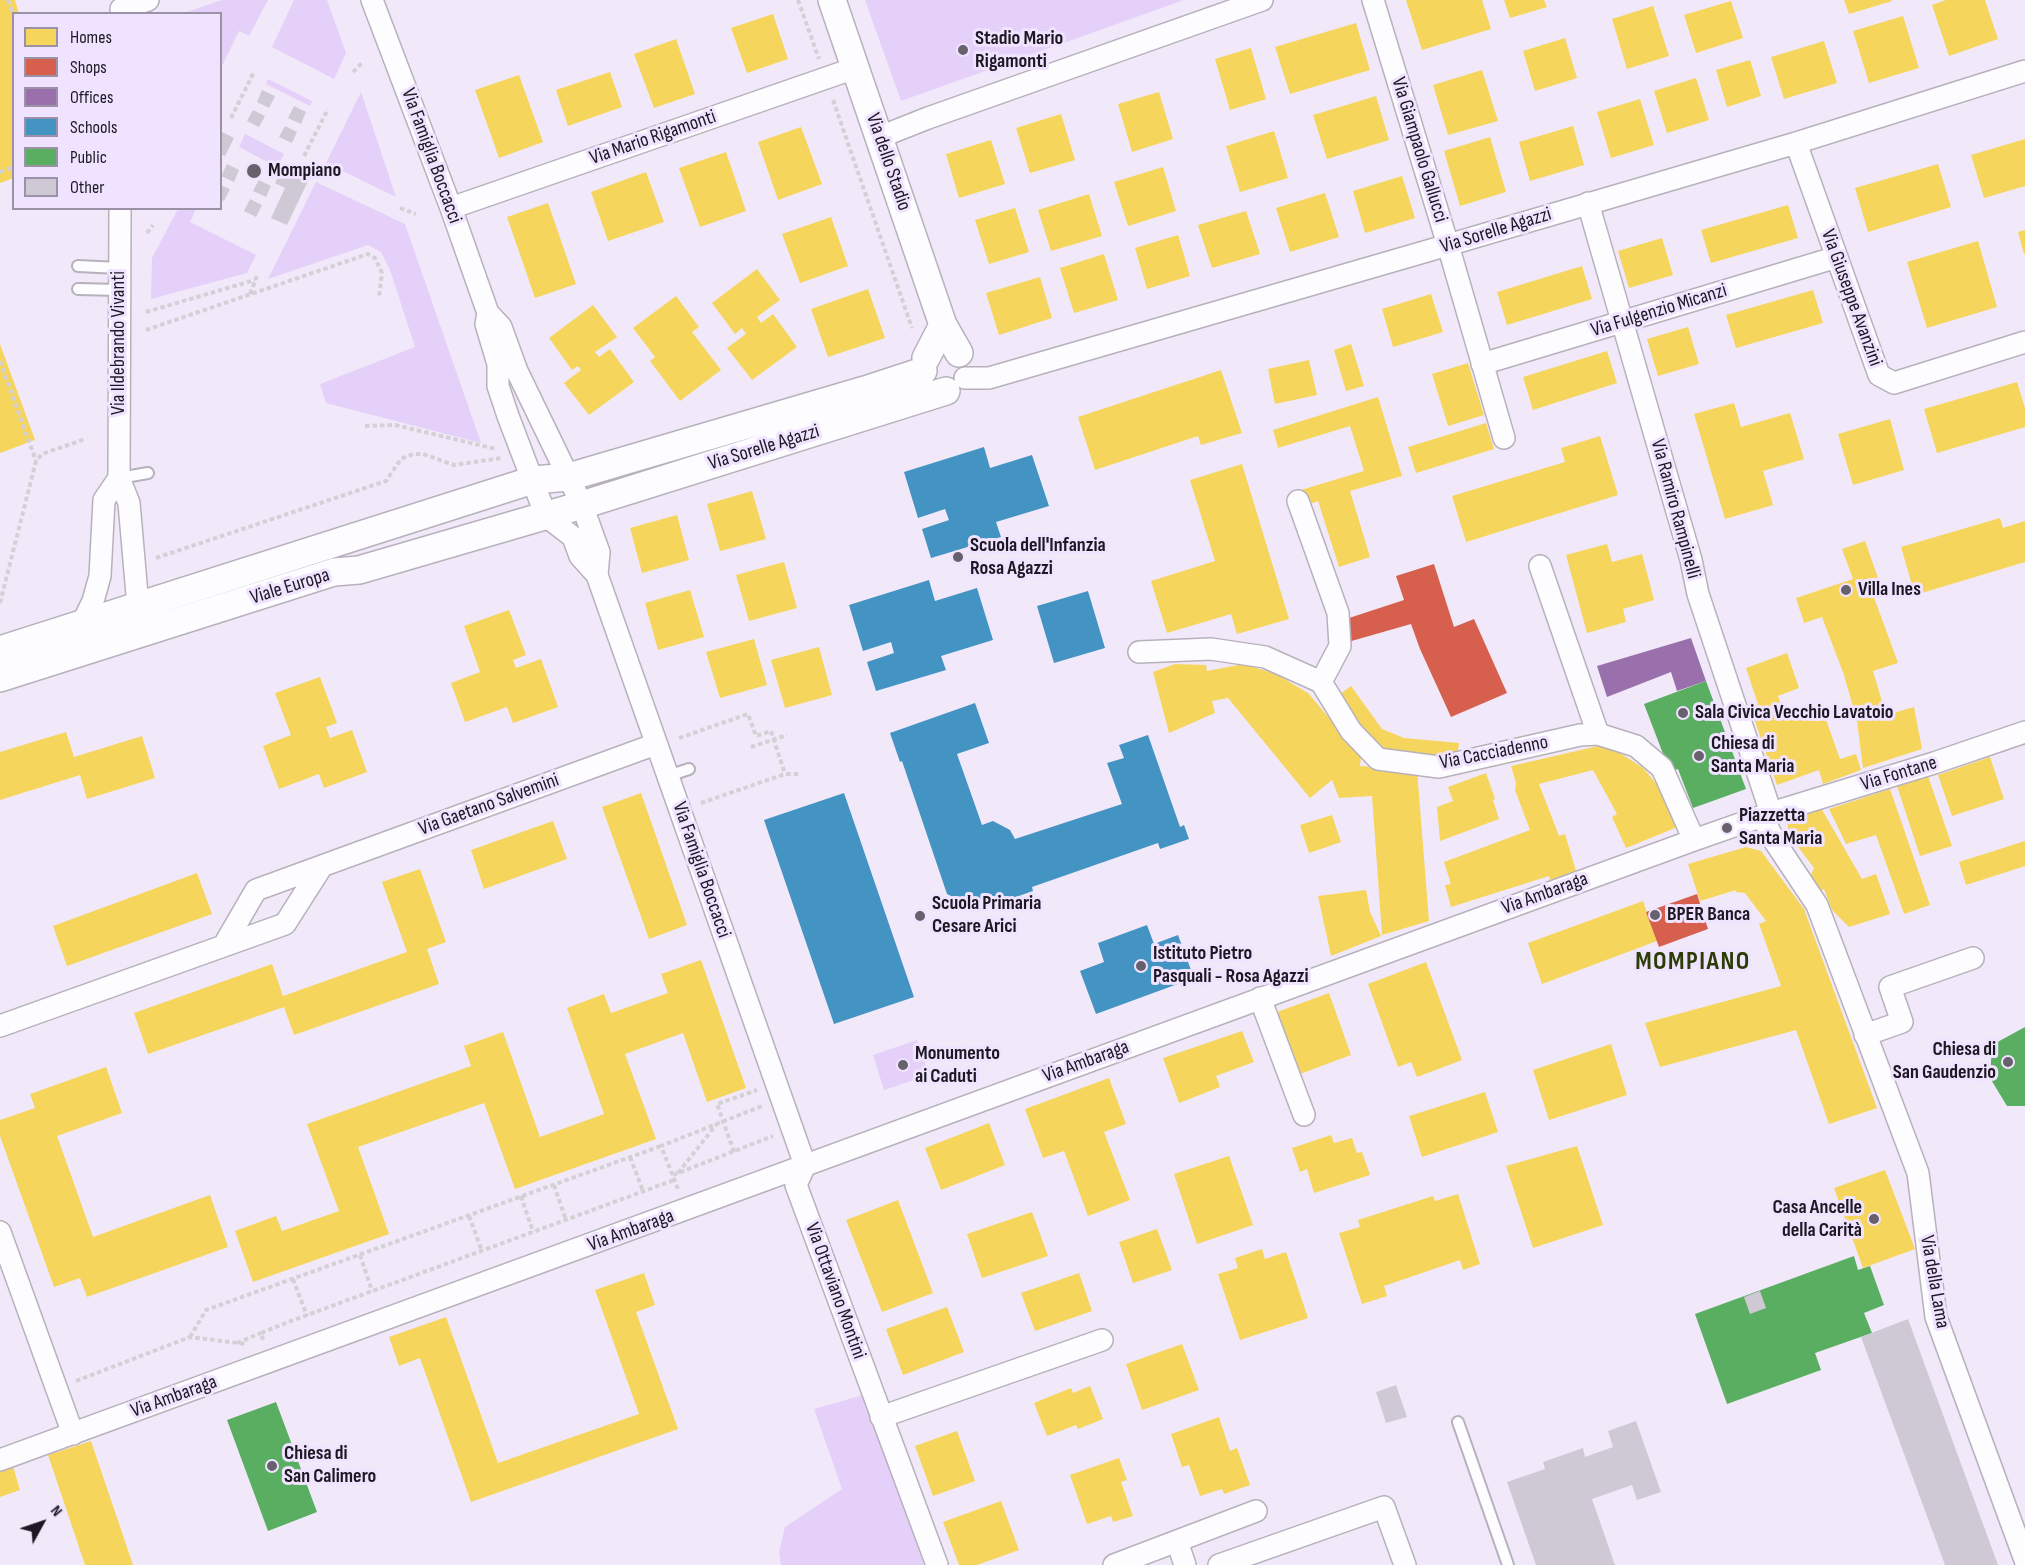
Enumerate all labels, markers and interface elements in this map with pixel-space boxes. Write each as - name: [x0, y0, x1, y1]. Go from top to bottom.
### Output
- legend: [12, 12, 222, 210]
- text: Homes: [70, 27, 112, 48]
- place label: Stadio Mario Rigamonti: [975, 27, 1063, 74]
- marker: Stadio Mario Rigamonti: [956, 43, 970, 57]
- text: Shops: [70, 57, 107, 78]
- street label: Via Giampaolo Gallucci: [1386, 75, 1452, 225]
- street label: Via Famiglia Boccacci: [395, 85, 467, 227]
- text: Offices: [70, 87, 113, 108]
- street label: Via Mario Rigamonti: [587, 105, 719, 171]
- street label: Via dello Stadio: [860, 110, 916, 214]
- text: Schools: [70, 117, 117, 138]
- text: Public: [70, 147, 107, 168]
- place label: Mompiano: [268, 159, 341, 183]
- marker: Mompiano: [245, 162, 263, 180]
- text: Other: [70, 177, 104, 198]
- street label: Via Sorelle Agazzi: [1438, 203, 1554, 259]
- street label: Via Giuseppe Avanzini: [1815, 226, 1887, 370]
- street label: Via Ildebrando Vivanti: [107, 271, 131, 415]
- street label: Via Fulgenzio Micanzi: [1588, 279, 1730, 343]
- street label: Via Sorelle Agazzi: [706, 420, 822, 476]
- street label: Via Ramiro Rampinelli: [1645, 437, 1705, 581]
- place label: Scuola dell'Infanzia Rosa Agazzi: [970, 534, 1106, 581]
- marker: Scuola dell'Infanzia Rosa Agazzi: [951, 550, 965, 564]
- street label: Viale Europa: [247, 564, 333, 610]
- place label: Villa Ines: [1858, 578, 1921, 602]
- marker: Villa Ines: [1839, 583, 1853, 597]
- place label: Sala Civica Vecchio Lavatoio: [1695, 701, 1893, 725]
- marker: Sala Civica Vecchio Lavatoio: [1676, 706, 1690, 720]
- street label: Via Cacciadenno: [1438, 731, 1550, 775]
- place label: Chiesa di Santa Maria: [1711, 732, 1794, 779]
- marker: Chiesa di Santa Maria: [1692, 749, 1706, 763]
- street label: Via Fontane: [1858, 751, 1940, 797]
- street label: Via Gaetano Salvemini: [416, 769, 562, 841]
- street label: Via Famiglia Boccacci: [667, 799, 735, 941]
- place label: Piazzetta Santa Maria: [1739, 804, 1822, 851]
- marker: Piazzetta Santa Maria: [1720, 821, 1734, 835]
- street label: Via Ambaraga: [1499, 867, 1591, 921]
- place label: Scuola Primaria Cesare Arici: [932, 892, 1041, 939]
- place label: BPER Banca: [1667, 903, 1750, 927]
- marker: BPER Banca: [1648, 908, 1662, 922]
- marker: Scuola Primaria Cesare Arici: [913, 909, 927, 923]
- place label: Istituto Pietro Pasquali - Rosa Agazzi: [1153, 942, 1308, 989]
- district label: MOMPIANO: [1635, 946, 1751, 978]
- marker: Istituto Pietro Pasquali - Rosa Agazzi: [1134, 959, 1148, 973]
- street label: Via Ambaraga: [1040, 1035, 1132, 1089]
- place label: Chiesa di San Gaudenzio: [1893, 1038, 1996, 1085]
- place label: Monumento ai Caduti: [915, 1042, 1000, 1089]
- marker: Chiesa di San Gaudenzio: [2001, 1055, 2015, 1069]
- marker: Monumento ai Caduti: [896, 1058, 910, 1072]
- place label: Casa Ancelle della Carità: [1772, 1196, 1862, 1243]
- street label: Via Ambaraga: [585, 1204, 677, 1258]
- marker: Casa Ancelle della Carità: [1867, 1212, 1881, 1226]
- street label: Via Ottaviano Montini: [799, 1220, 871, 1362]
- street label: Via della Lama: [1914, 1234, 1954, 1330]
- street label: Via Ambaraga: [128, 1370, 220, 1424]
- place label: Chiesa di San Calimero: [284, 1442, 376, 1489]
- marker: Chiesa di San Calimero: [265, 1459, 279, 1473]
- north arrow: [12, 1493, 72, 1553]
- text: N: [46, 1502, 66, 1520]

